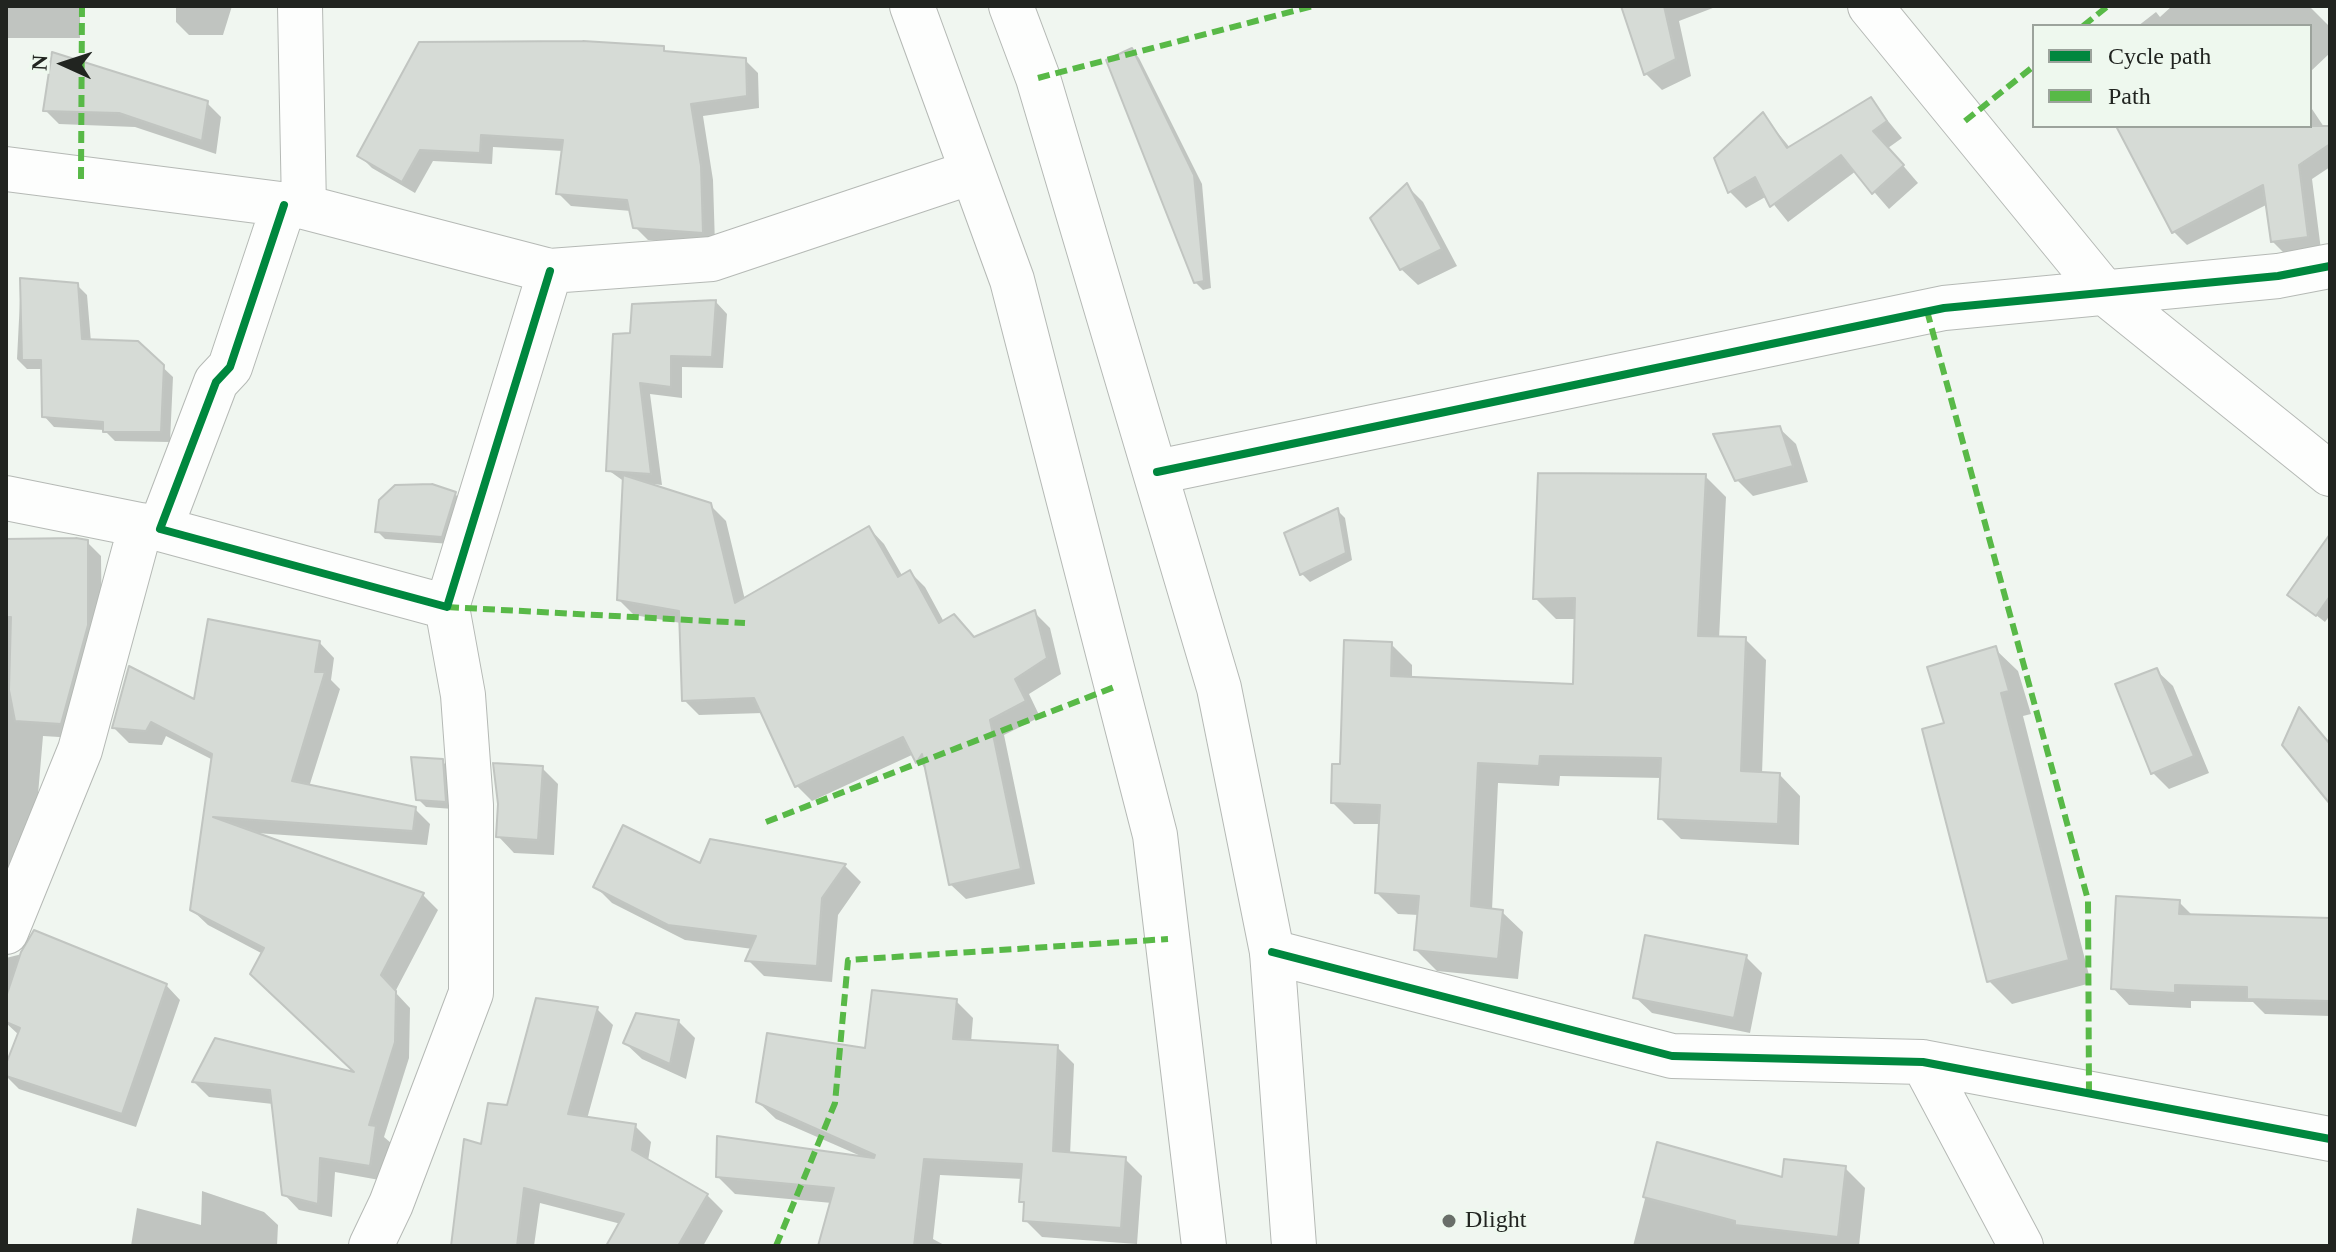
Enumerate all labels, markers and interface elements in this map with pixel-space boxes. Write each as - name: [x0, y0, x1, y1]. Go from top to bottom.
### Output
- north arrow: [24, 24, 104, 104]
- legend: [2032, 24, 2312, 128]
- text: Cycle path: [2108, 43, 2211, 69]
- text: N: [27, 54, 52, 71]
- text: Path: [2108, 83, 2151, 109]
- place label: Dlight: [1465, 1207, 1526, 1235]
- marker: Dlight: [1440, 1212, 1458, 1230]

